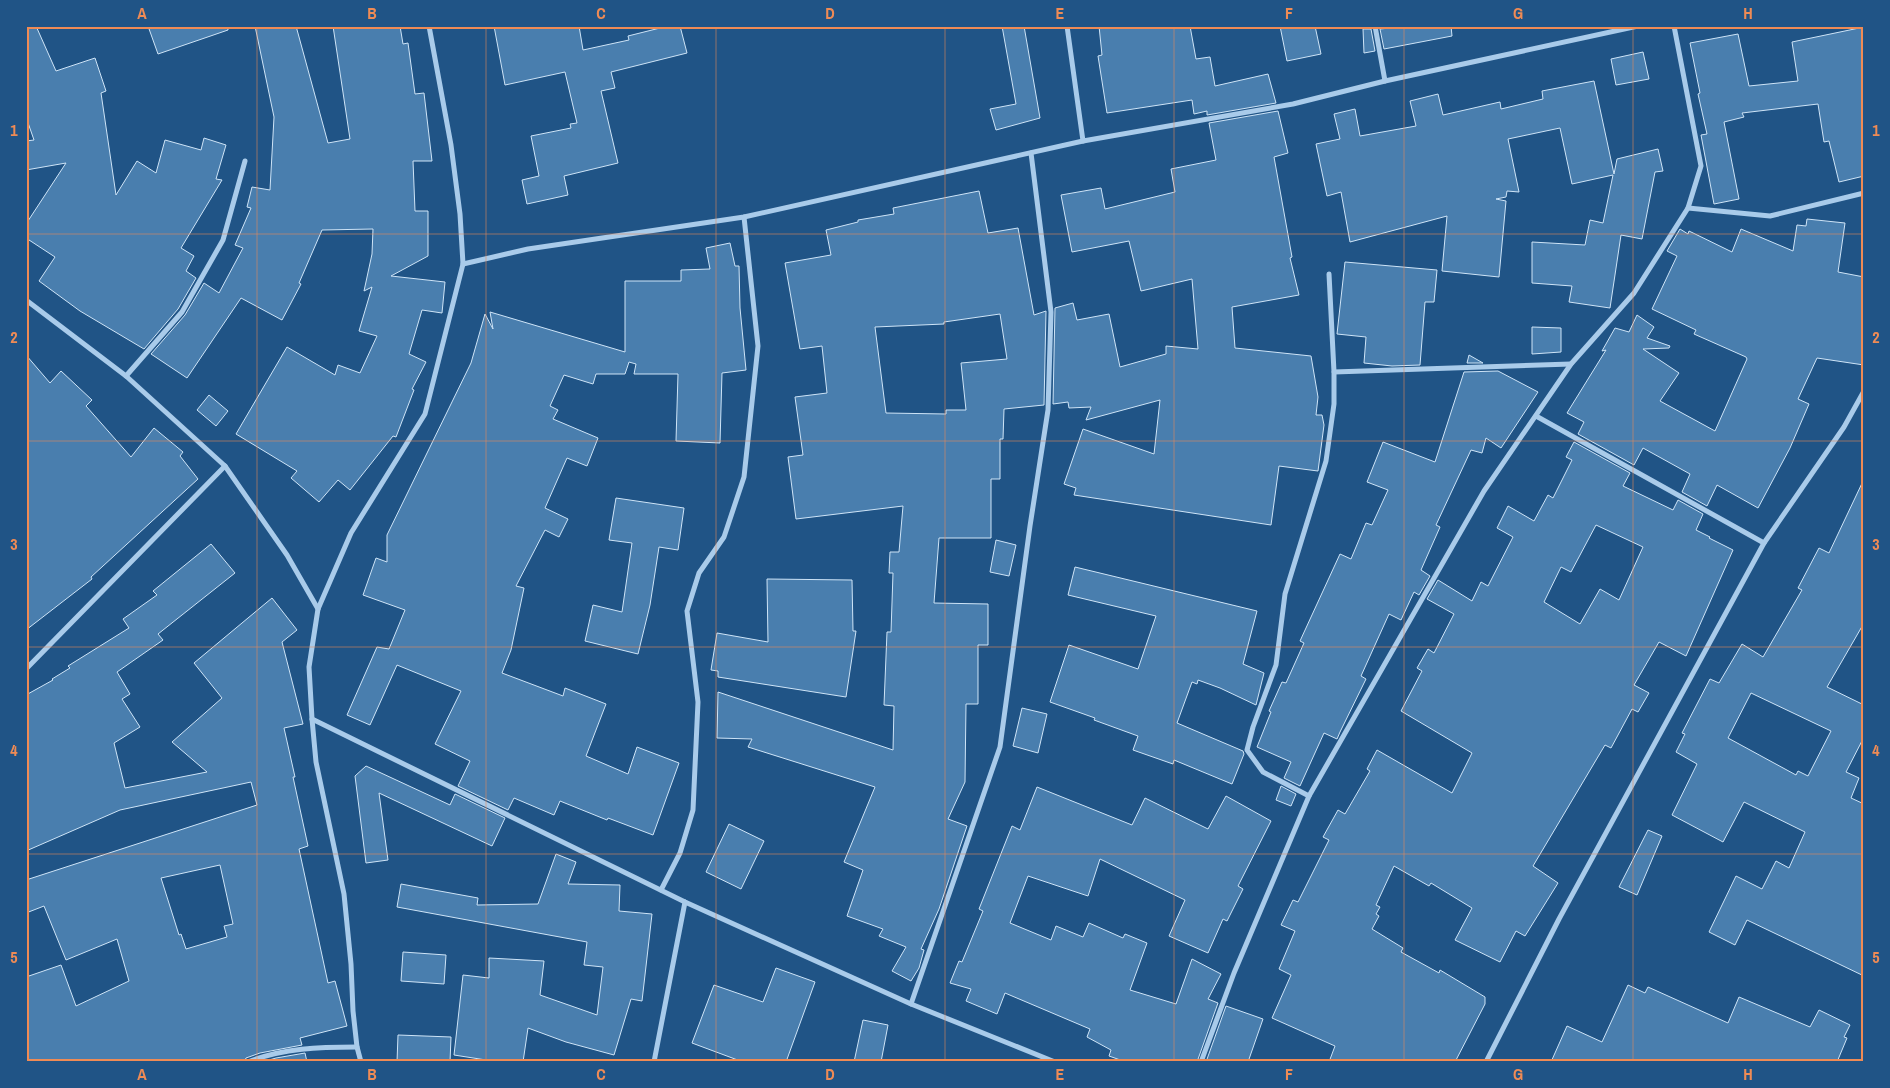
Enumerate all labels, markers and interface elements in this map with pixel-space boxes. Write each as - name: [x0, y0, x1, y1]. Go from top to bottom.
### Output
- text: A: [137, 2, 147, 24]
- text: B: [367, 2, 377, 24]
- text: C: [596, 2, 606, 24]
- text: D: [825, 2, 835, 24]
- text: E: [1056, 2, 1065, 24]
- text: F: [1285, 2, 1293, 24]
- text: G: [1513, 2, 1523, 24]
- text: H: [1743, 2, 1753, 24]
- text: 1: [10, 119, 18, 141]
- text: 1: [1872, 119, 1880, 141]
- text: 2: [10, 326, 18, 348]
- text: 2: [1872, 326, 1880, 348]
- text: 3: [10, 533, 18, 555]
- text: 3: [1872, 533, 1880, 555]
- text: 4: [10, 739, 18, 761]
- text: 4: [1872, 739, 1880, 761]
- text: 5: [10, 946, 18, 968]
- text: 5: [1872, 946, 1880, 968]
- text: A: [137, 1063, 147, 1085]
- text: B: [367, 1063, 377, 1085]
- text: C: [596, 1063, 606, 1085]
- text: D: [825, 1063, 835, 1085]
- text: E: [1056, 1063, 1065, 1085]
- text: F: [1285, 1063, 1293, 1085]
- text: G: [1513, 1063, 1523, 1085]
- text: H: [1743, 1063, 1753, 1085]

